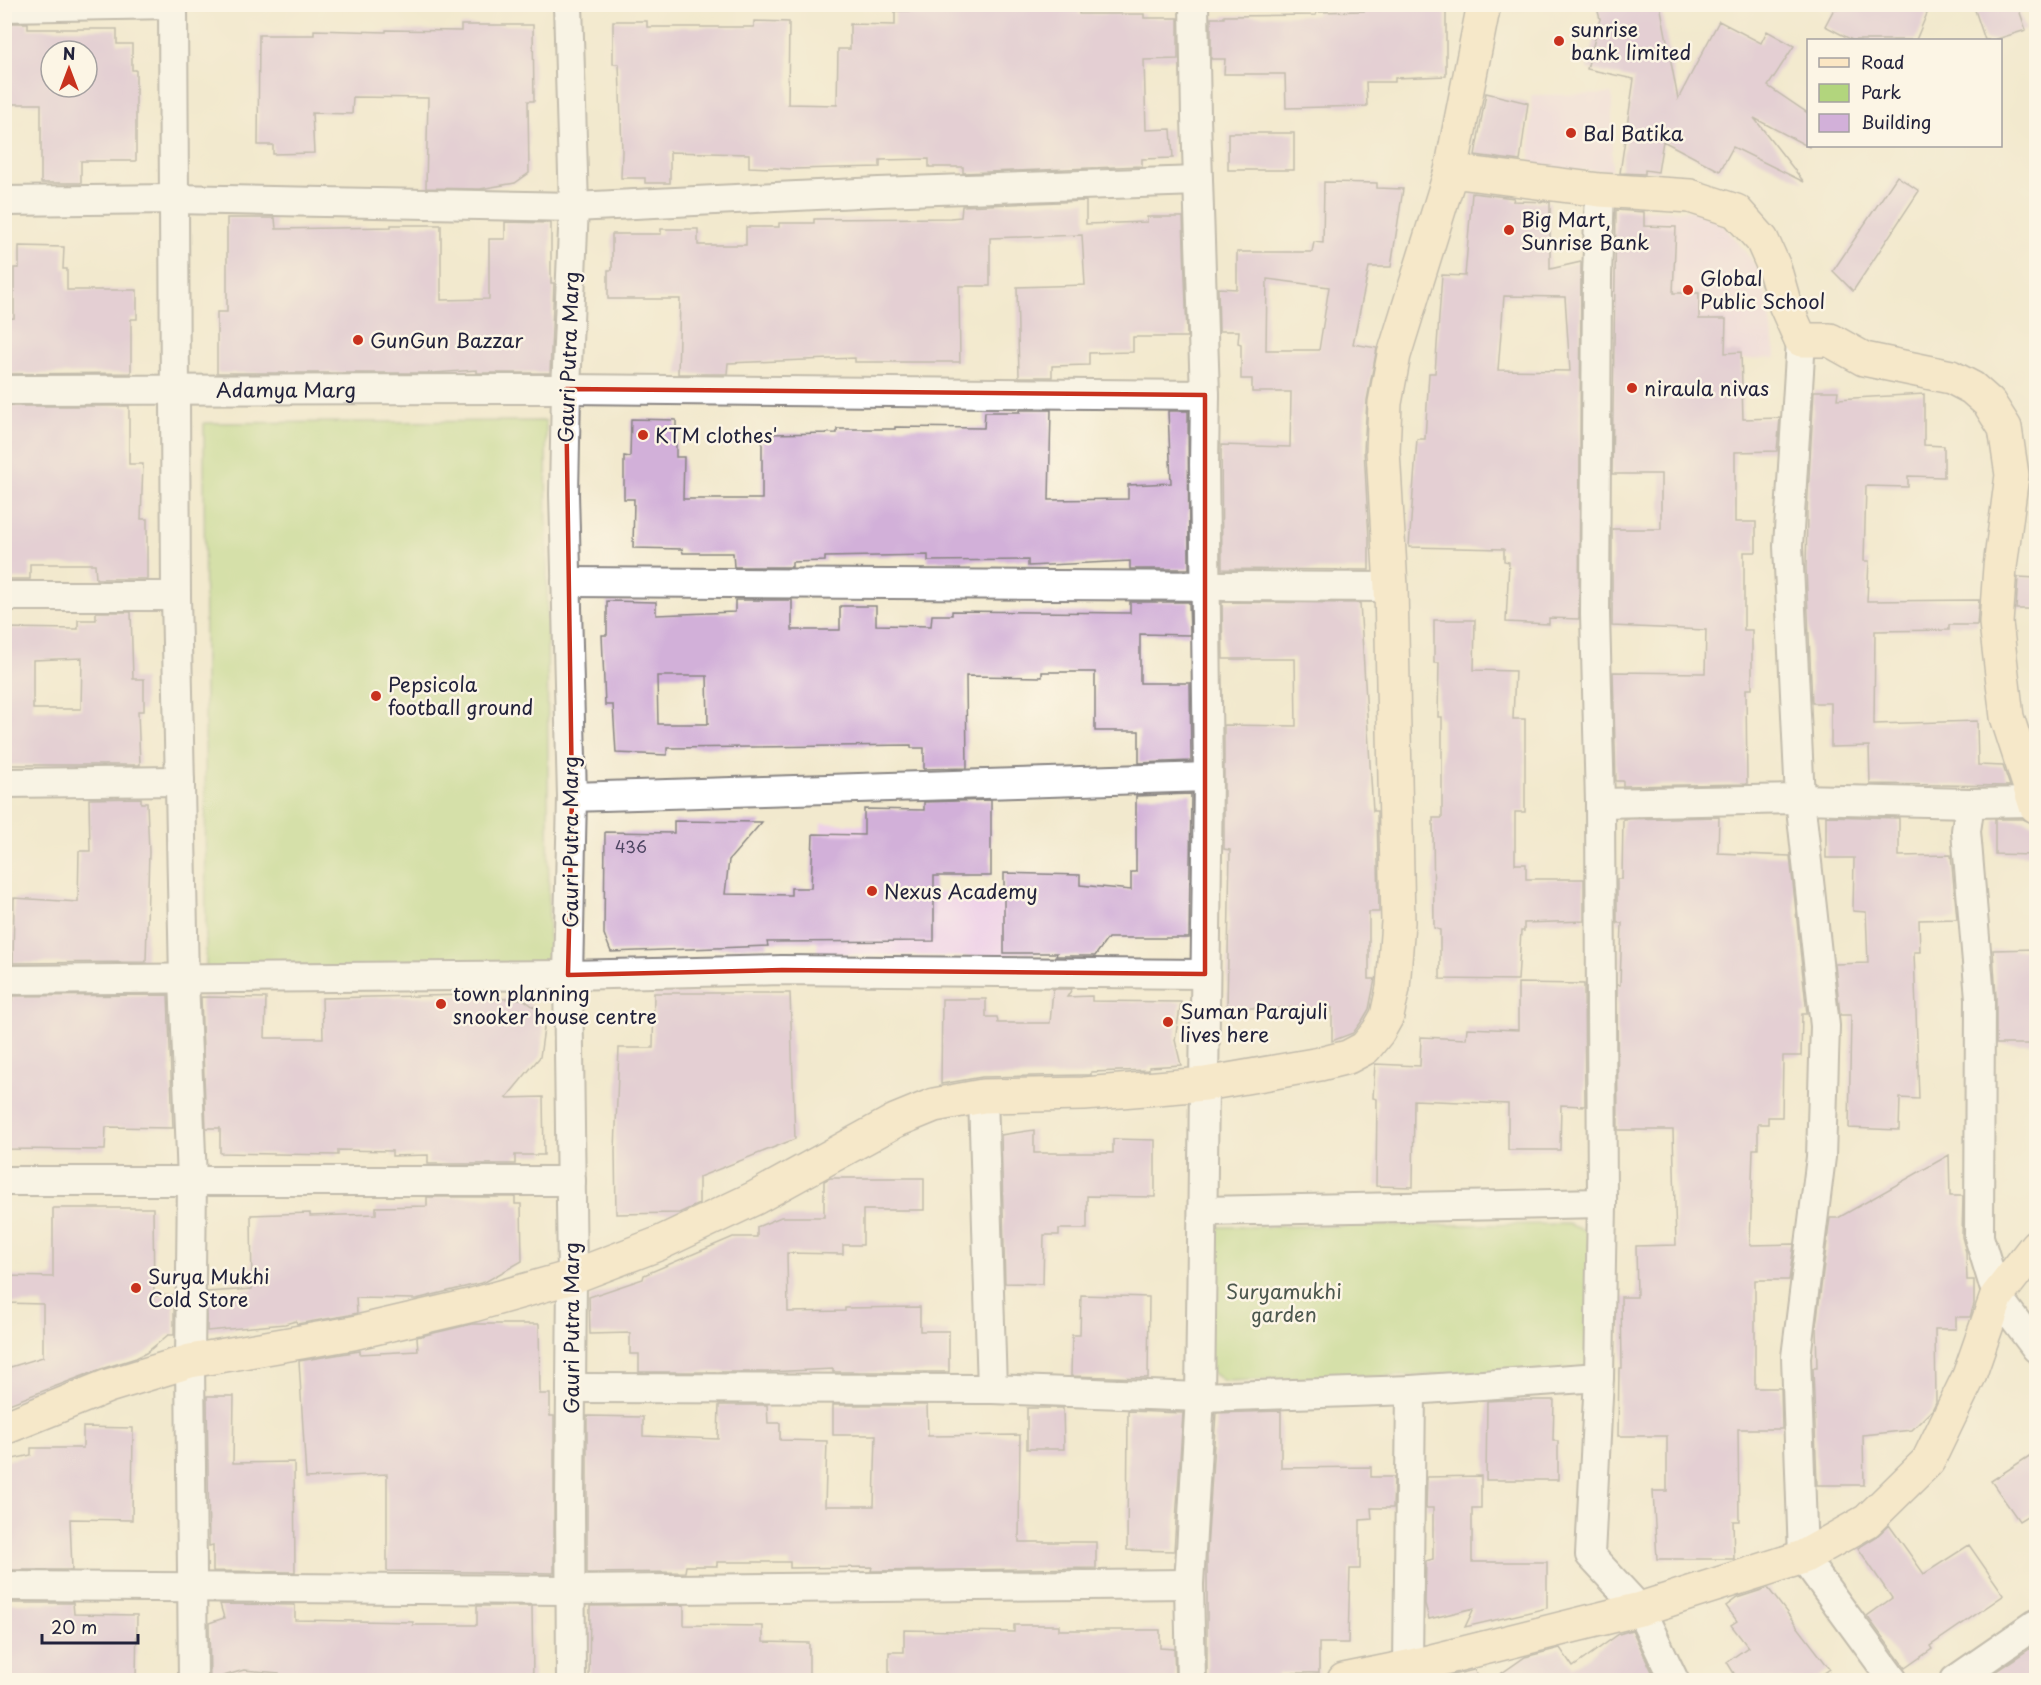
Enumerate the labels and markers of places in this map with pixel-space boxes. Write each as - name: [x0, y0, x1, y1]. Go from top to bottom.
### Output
- place label: sunrise bank limited: [1571, 14, 1691, 67]
- marker: sunrise bank limited: [1552, 34, 1566, 48]
- place label: Bal Batika: [1583, 118, 1684, 148]
- marker: Bal Batika: [1564, 126, 1578, 140]
- place label: Big Mart, Sunrise Bank: [1521, 204, 1649, 257]
- marker: Big Mart, Sunrise Bank: [1502, 223, 1516, 237]
- place label: Global Public School: [1700, 263, 1825, 316]
- marker: Global Public School: [1681, 283, 1695, 297]
- place label: GunGun Bazzar: [370, 325, 523, 355]
- marker: GunGun Bazzar: [351, 333, 365, 347]
- place label: niraula nivas: [1644, 373, 1769, 403]
- marker: niraula nivas: [1625, 381, 1639, 395]
- place label: KTM clothes': [655, 420, 778, 450]
- marker: KTM clothes': [636, 428, 650, 442]
- place label: Pepsicola football ground: [388, 669, 533, 722]
- marker: Pepsicola football ground: [369, 689, 383, 703]
- place label: Nexus Academy: [884, 876, 1038, 906]
- marker: Nexus Academy: [865, 884, 879, 898]
- place label: town planning snooker house centre: [453, 978, 657, 1031]
- place label: Suman Parajuli lives here: [1180, 996, 1328, 1049]
- marker: town planning snooker house centre: [434, 997, 448, 1011]
- marker: Suman Parajuli lives here: [1161, 1015, 1175, 1029]
- place label: Surya Mukhi Cold Store: [148, 1261, 270, 1314]
- marker: Surya Mukhi Cold Store: [129, 1281, 143, 1295]

